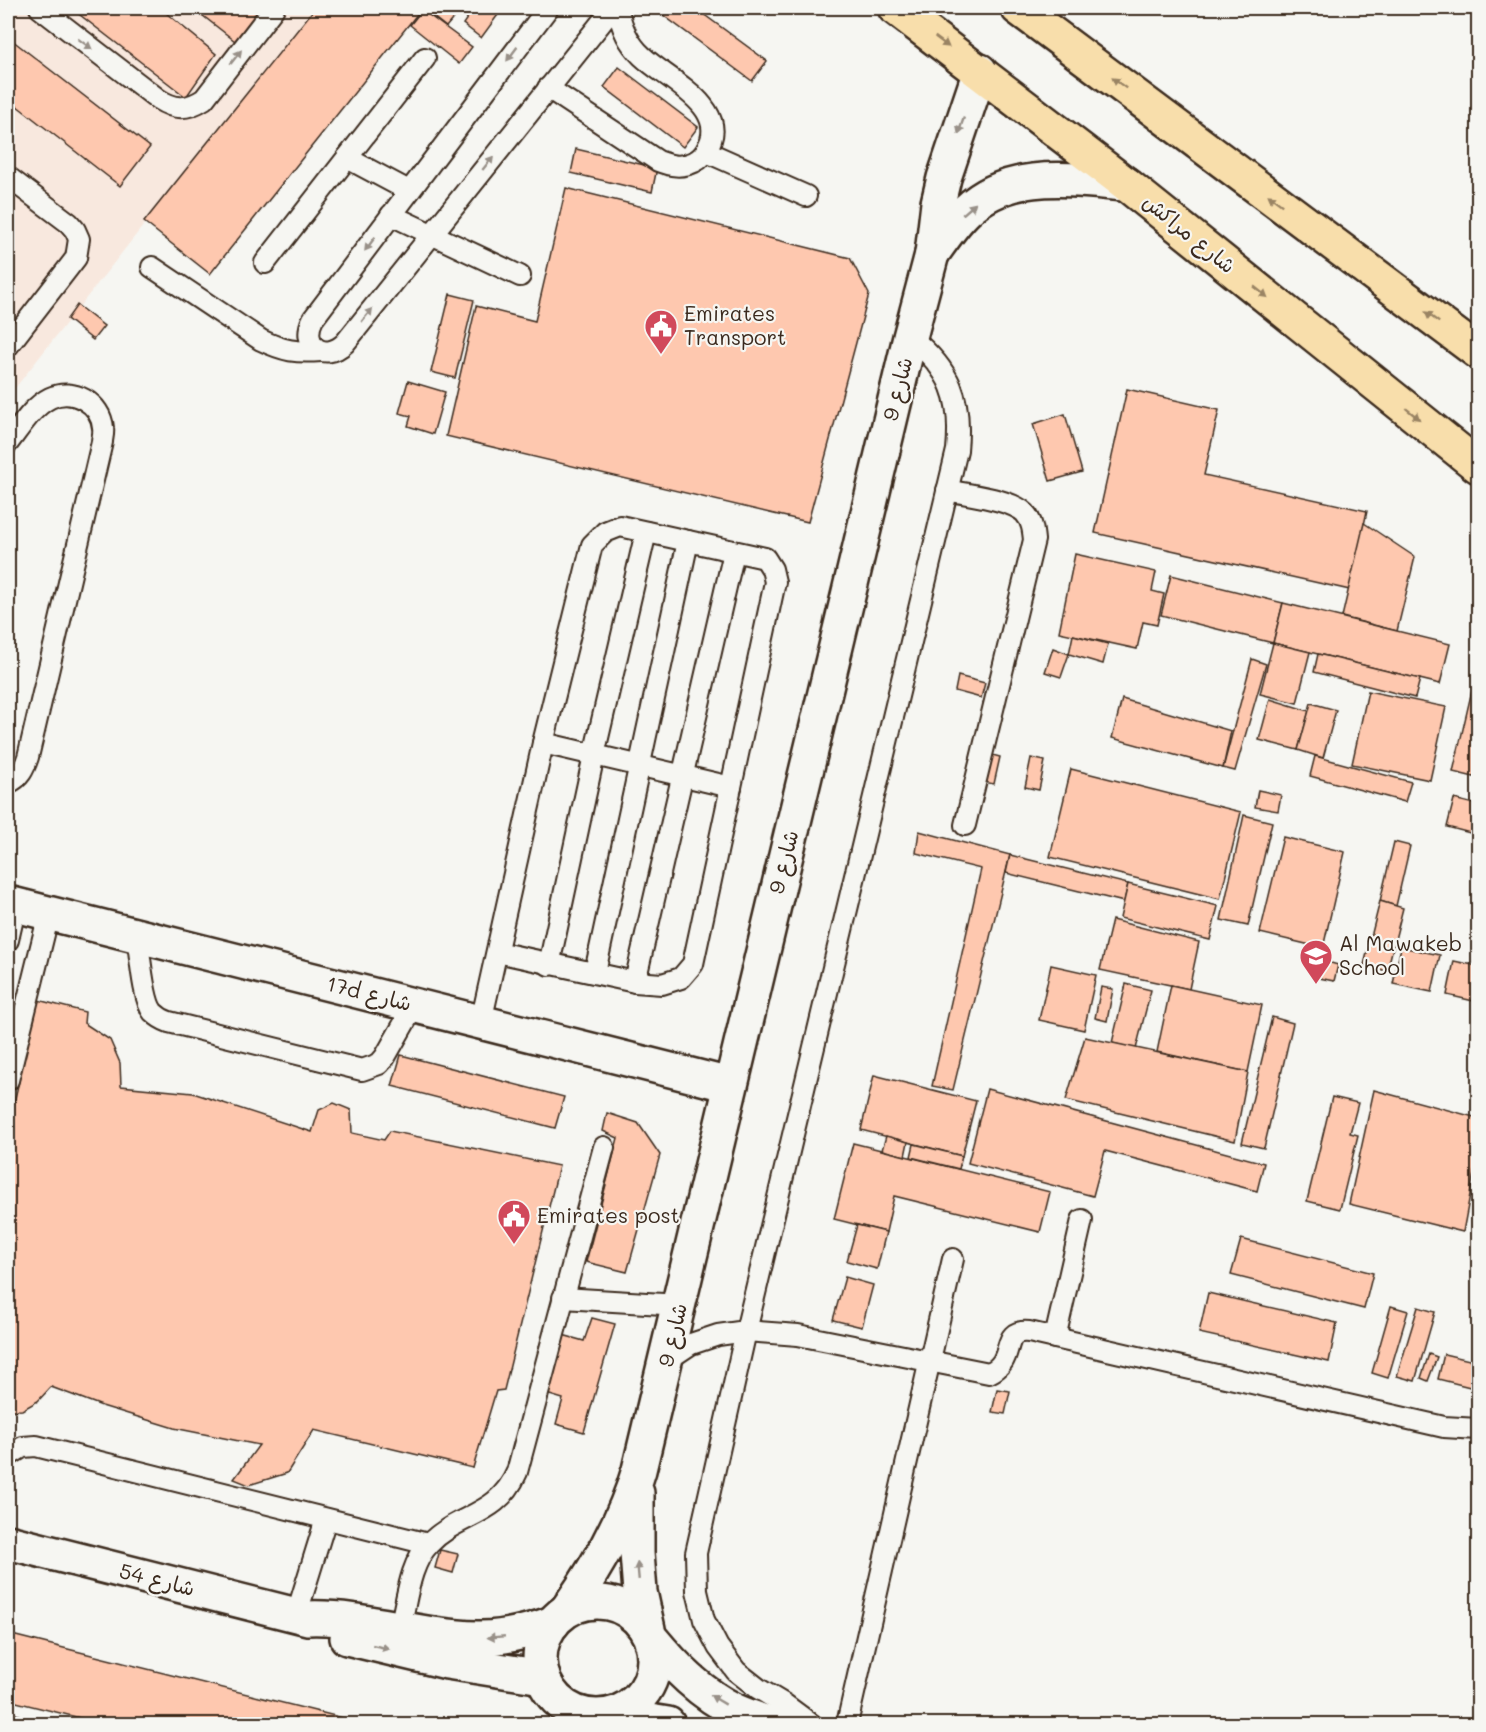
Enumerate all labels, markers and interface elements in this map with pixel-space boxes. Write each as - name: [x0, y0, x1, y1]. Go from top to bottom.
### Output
- one-way arrow: [934, 36, 949, 48]
- one-way arrow: [77, 38, 93, 50]
- one-way arrow: [507, 47, 519, 62]
- one-way arrow: [230, 49, 243, 65]
- one-way arrow: [1111, 77, 1127, 90]
- one-way arrow: [956, 117, 966, 135]
- one-way arrow: [482, 155, 495, 171]
- street label: شارع مراكش: [1136, 187, 1242, 281]
- one-way arrow: [1268, 194, 1284, 206]
- one-way arrow: [961, 203, 976, 216]
- one-way arrow: [364, 236, 376, 251]
- one-way arrow: [1253, 285, 1269, 298]
- place label: Emirates Transport: [684, 299, 786, 350]
- one-way arrow: [360, 308, 372, 323]
- public building icon: Emirates Transport: [643, 308, 679, 355]
- one-way arrow: [1424, 311, 1439, 323]
- street label: شارع 9: [876, 354, 920, 424]
- one-way arrow: [1405, 407, 1421, 420]
- street label: شارع 9: [762, 827, 806, 897]
- place label: Al Mawakeb School: [1339, 929, 1462, 980]
- school or university icon: Al Mawakeb School: [1298, 938, 1334, 985]
- street label: 17d شارع: [323, 969, 415, 1019]
- public building icon: Emirates post: [496, 1198, 532, 1245]
- place label: Emirates post: [537, 1201, 680, 1228]
- street label: شارع 9: [651, 1300, 695, 1370]
- street label: شارع 54: [116, 1556, 198, 1604]
- one-way arrow: [633, 1561, 643, 1580]
- one-way arrow: [487, 1632, 506, 1642]
- one-way arrow: [372, 1643, 391, 1652]
- one-way arrow: [710, 1694, 726, 1705]

